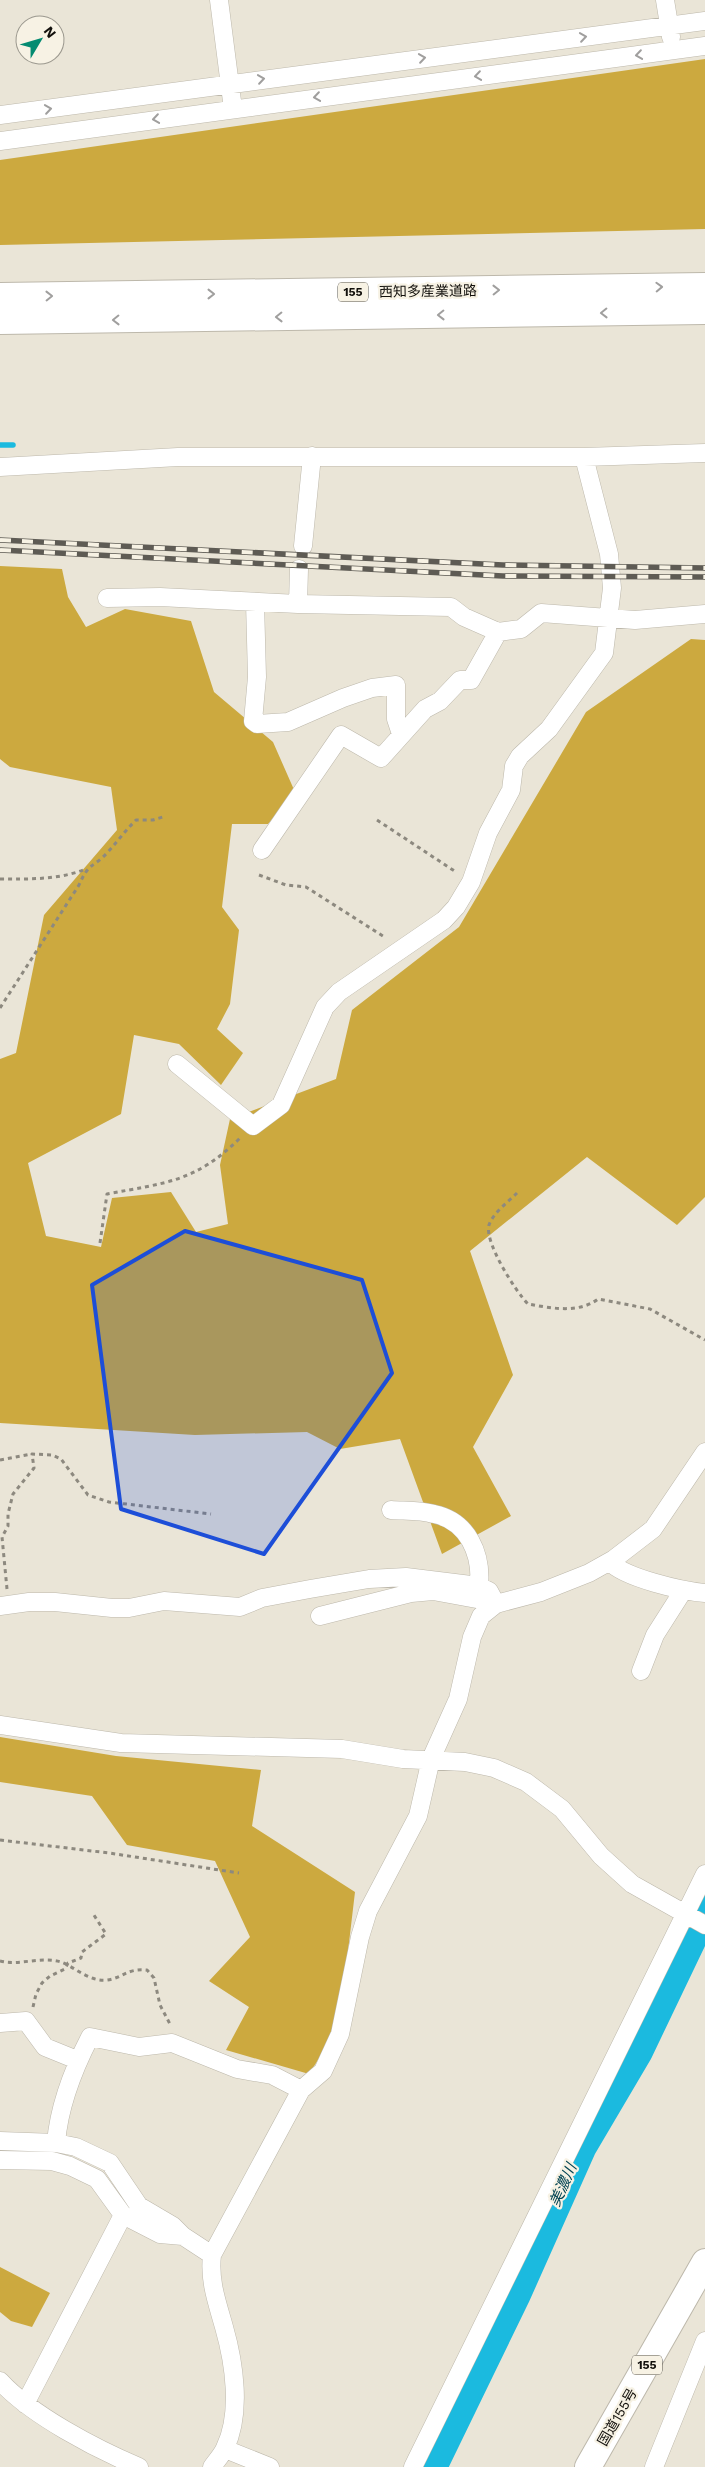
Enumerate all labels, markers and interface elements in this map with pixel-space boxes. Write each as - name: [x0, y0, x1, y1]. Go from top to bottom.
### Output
- north arrow: [15, 15, 65, 65]
- text: N: [41, 23, 60, 41]
- one-way arrow: [579, 32, 588, 42]
- one-way arrow: [635, 49, 644, 59]
- one-way arrow: [419, 53, 427, 64]
- one-way arrow: [474, 70, 482, 81]
- one-way arrow: [258, 74, 266, 85]
- one-way arrow: [313, 91, 321, 102]
- one-way arrow: [45, 104, 53, 115]
- one-way arrow: [152, 113, 160, 124]
- road number: 155: [338, 282, 368, 302]
- street label: 西知多産業道路: [379, 282, 477, 300]
- one-way arrow: [655, 282, 663, 293]
- one-way arrow: [492, 285, 500, 295]
- one-way arrow: [208, 289, 215, 299]
- one-way arrow: [45, 290, 53, 301]
- one-way arrow: [600, 307, 608, 318]
- one-way arrow: [437, 310, 445, 320]
- one-way arrow: [275, 312, 282, 322]
- one-way arrow: [112, 315, 120, 325]
- water label: 美濃川: [546, 2159, 581, 2209]
- road number: 155: [632, 2356, 662, 2374]
- street label: 国道155号: [594, 2385, 640, 2449]

